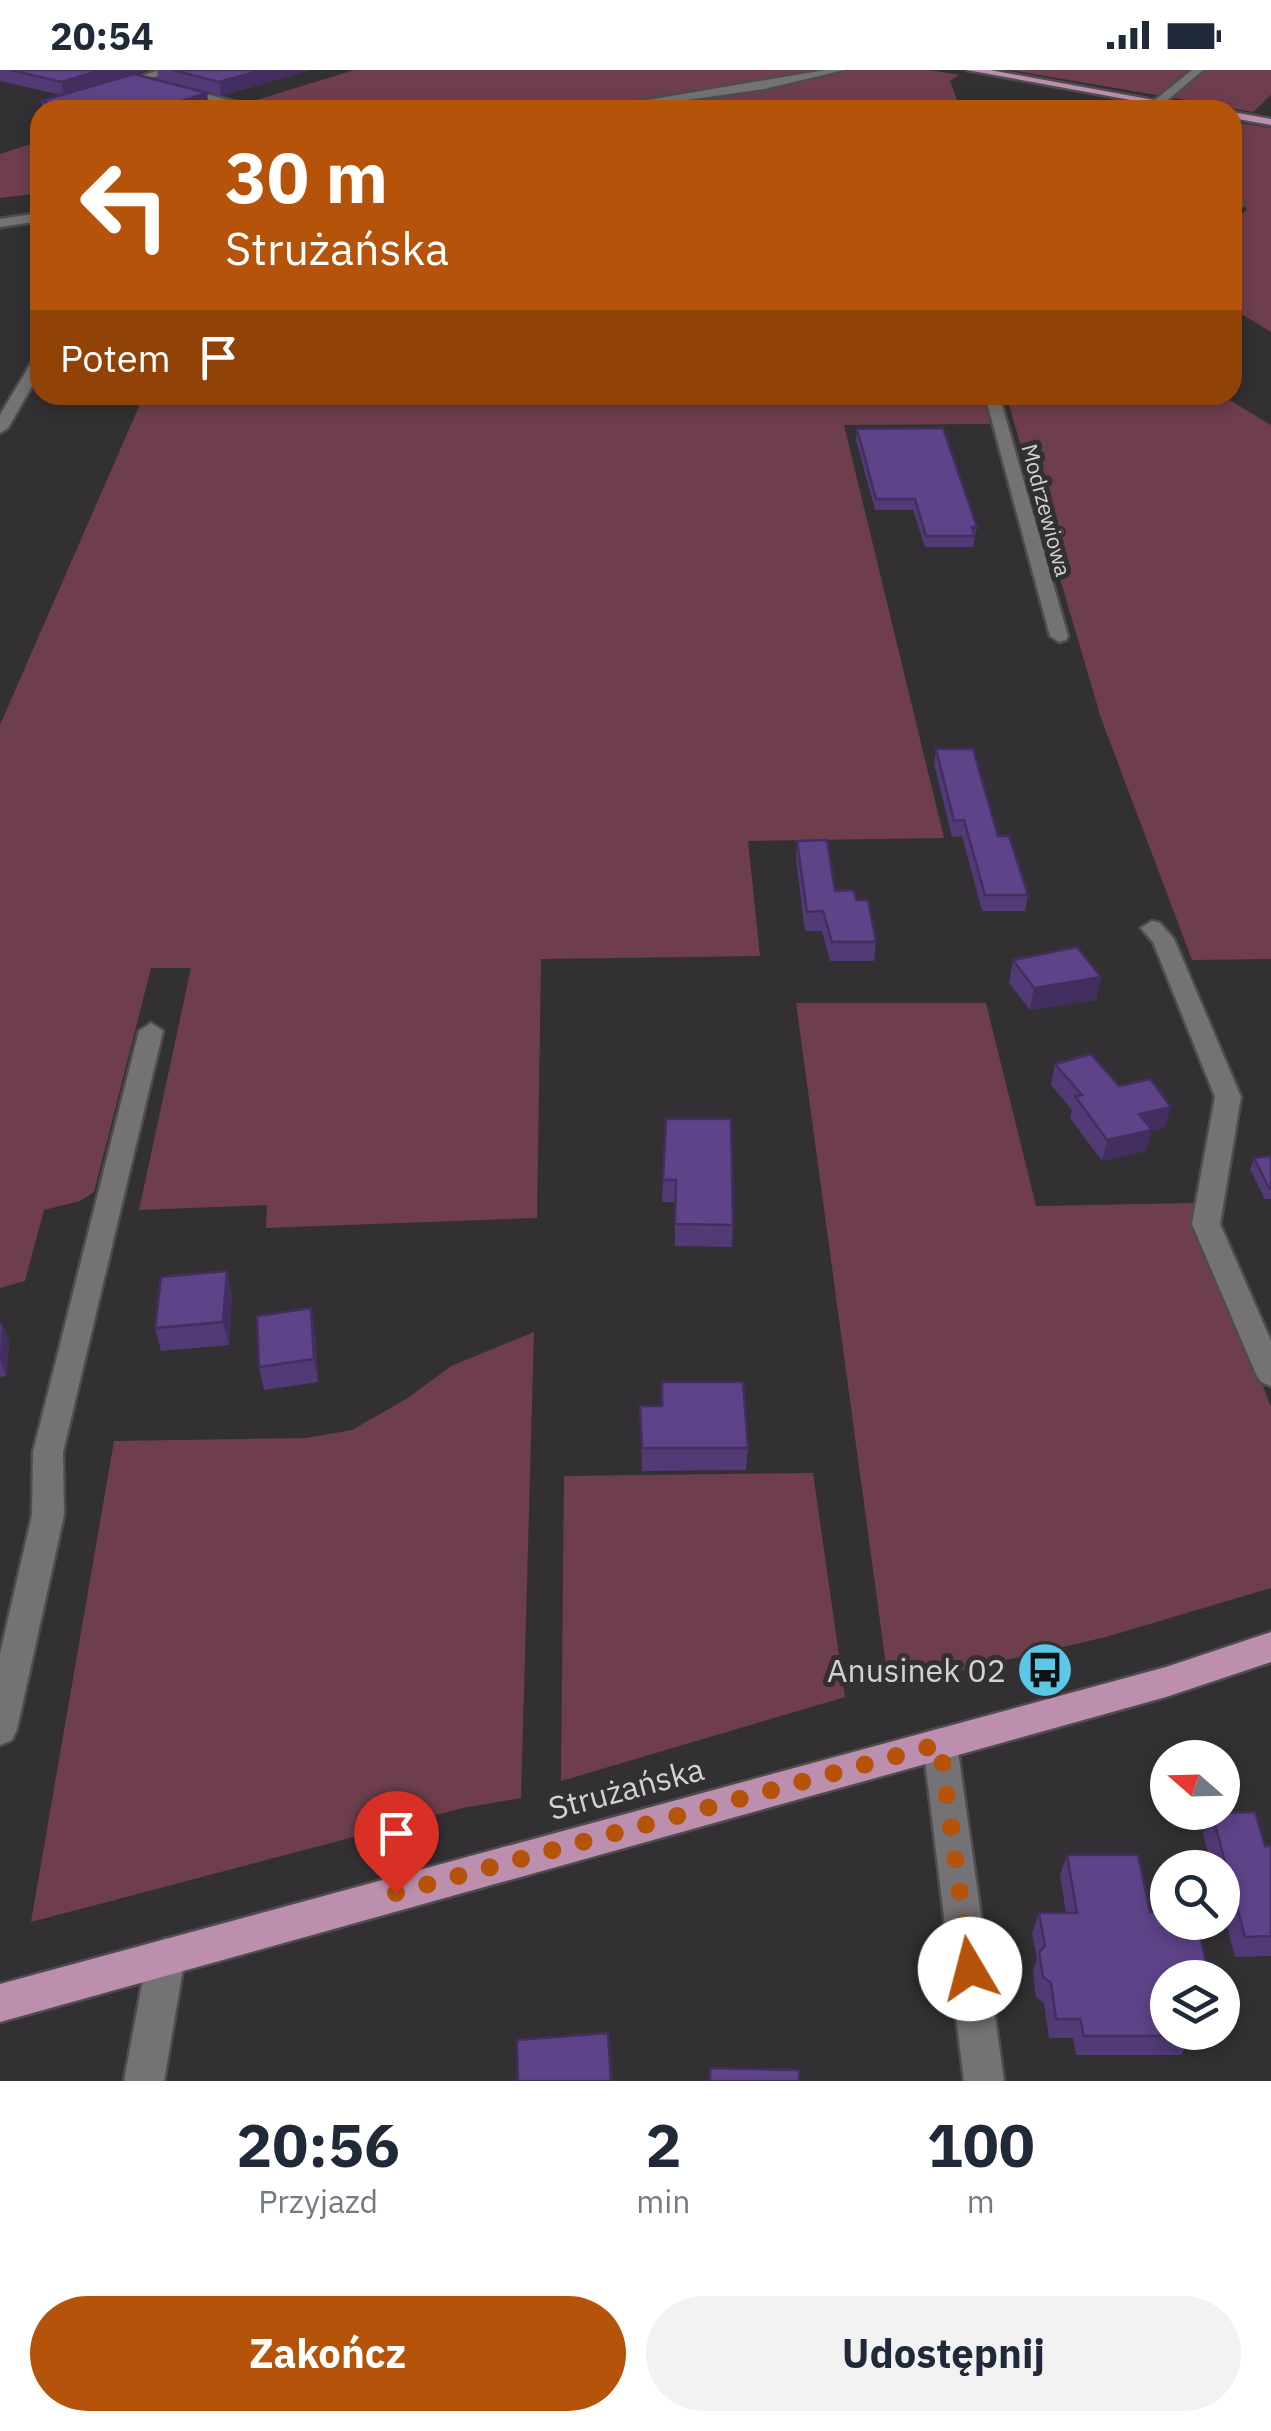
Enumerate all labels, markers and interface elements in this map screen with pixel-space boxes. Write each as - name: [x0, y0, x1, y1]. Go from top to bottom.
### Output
- text: 20:54: [50, 11, 154, 60]
- text: 30 m: [225, 131, 388, 222]
- icon: left: [60, 140, 190, 270]
- text: Strużańska: [225, 219, 449, 277]
- icon: arrive: [191, 330, 246, 385]
- text: Potem: [60, 333, 171, 382]
- street label: Modrzewiowa: [1015, 441, 1079, 580]
- bus stop icon: Anusinek 02: [1015, 1640, 1075, 1700]
- place label: Anusinek 02: [827, 1649, 1006, 1691]
- north arrow: [1150, 1740, 1240, 1830]
- map controls: [1150, 1740, 1240, 2050]
- street label: Strużańska: [544, 1747, 708, 1829]
- pin: [354, 1791, 439, 1894]
- icon: arrive: [369, 1806, 424, 1861]
- button: search: [1150, 1850, 1240, 1940]
- position arrow: [918, 1917, 1022, 2021]
- button: layers: [1150, 1960, 1240, 2050]
- text: 20:56: [236, 2105, 400, 2184]
- text: 2: [645, 2105, 681, 2184]
- text: 100: [927, 2105, 1035, 2184]
- text: Przyjazd: [258, 2180, 378, 2222]
- text: min: [636, 2180, 690, 2222]
- text: m: [967, 2180, 995, 2222]
- button: Zakończ: [30, 2296, 626, 2411]
- button: Udostępnij: [646, 2296, 1241, 2411]

